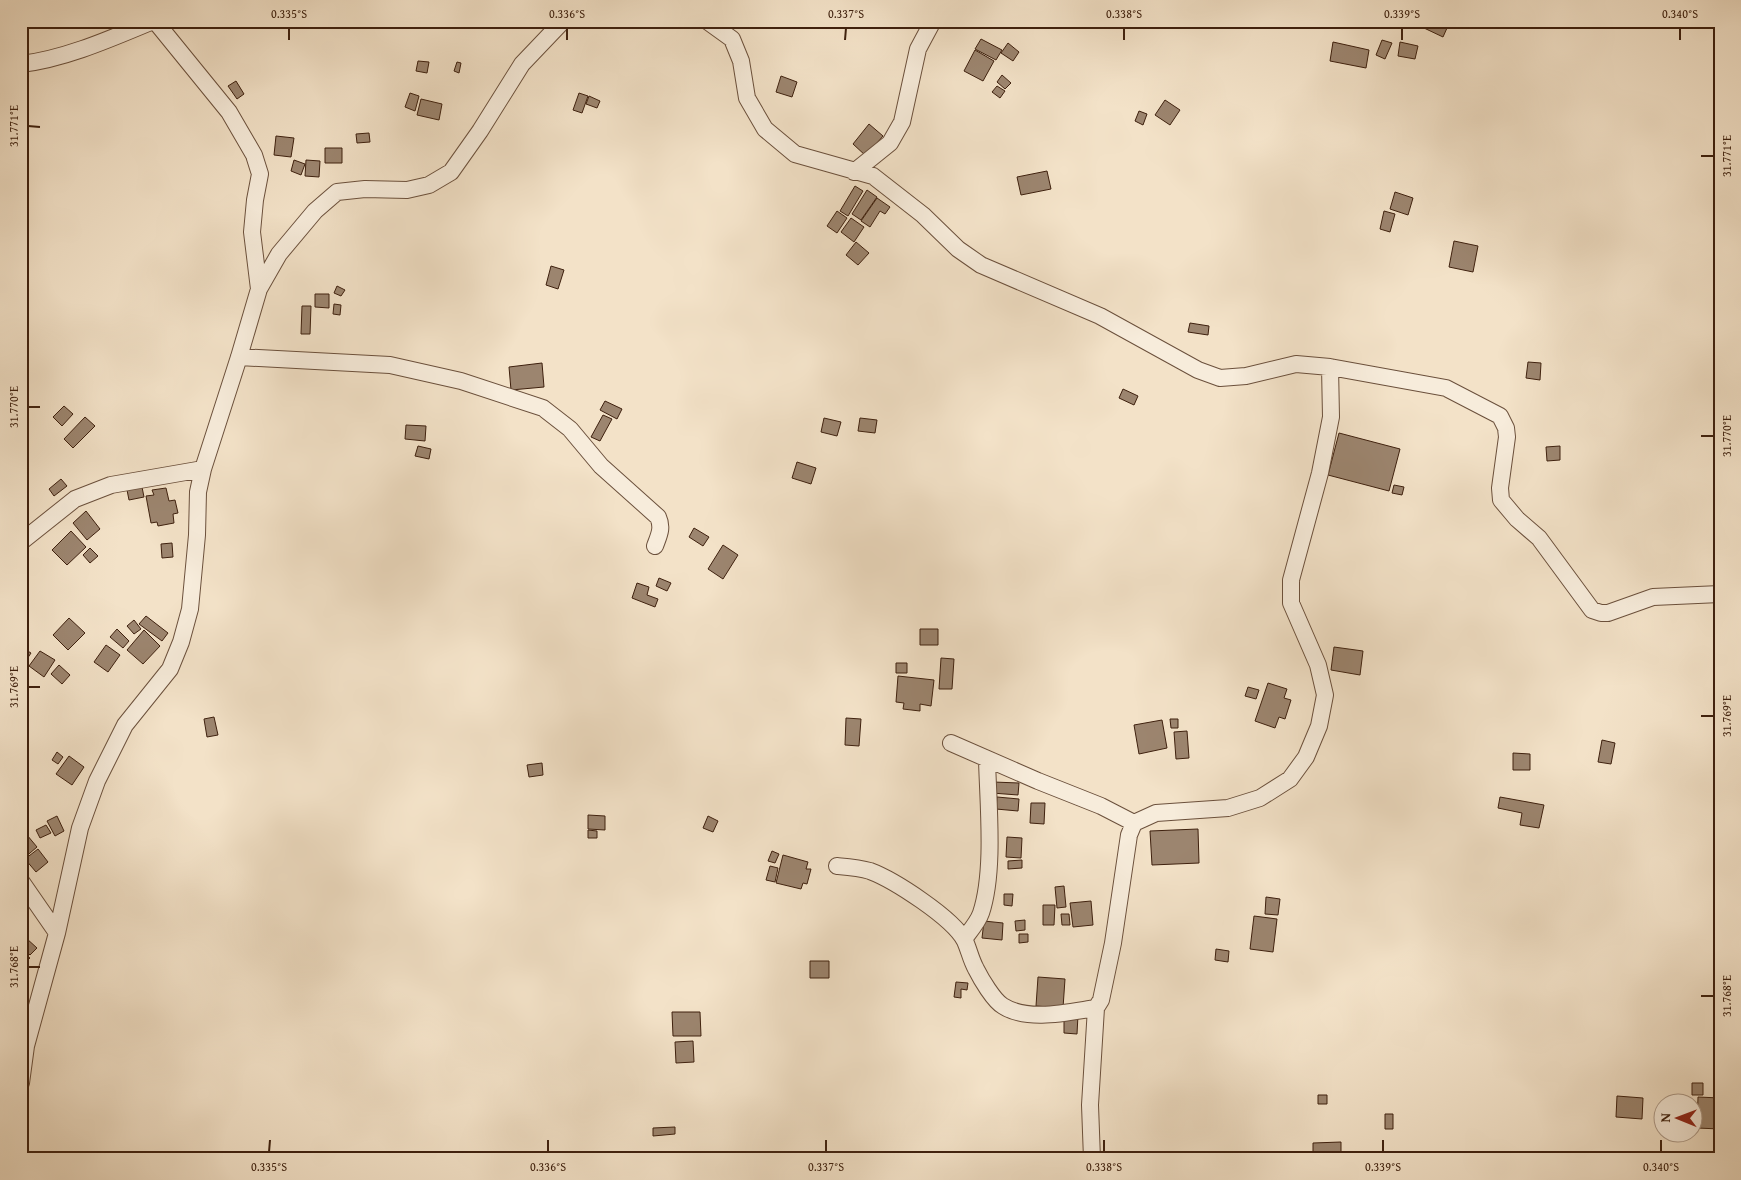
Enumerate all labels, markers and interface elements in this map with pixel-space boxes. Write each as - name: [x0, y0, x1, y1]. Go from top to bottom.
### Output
- text: 0.335°S: [271, 5, 307, 22]
- text: 0.336°S: [549, 5, 585, 22]
- text: 0.337°S: [828, 5, 864, 22]
- text: 0.338°S: [1106, 5, 1142, 22]
- text: 0.339°S: [1384, 5, 1420, 22]
- text: 0.340°S: [1662, 5, 1698, 22]
- text: 31.771°E: [5, 105, 22, 147]
- text: 31.771°E: [1718, 135, 1735, 177]
- text: 31.770°E: [5, 386, 22, 428]
- text: 31.770°E: [1718, 415, 1735, 457]
- text: 31.769°E: [5, 666, 22, 708]
- text: 31.769°E: [1718, 695, 1735, 737]
- text: 31.768°E: [5, 946, 22, 988]
- text: 31.768°E: [1718, 975, 1735, 1017]
- north arrow: [1654, 1092, 1704, 1142]
- text: N: [1655, 1112, 1675, 1123]
- text: 0.335°S: [251, 1158, 287, 1175]
- text: 0.336°S: [530, 1158, 566, 1175]
- text: 0.337°S: [808, 1158, 844, 1175]
- text: 0.338°S: [1086, 1158, 1122, 1175]
- text: 0.339°S: [1365, 1158, 1401, 1175]
- text: 0.340°S: [1643, 1158, 1679, 1175]

